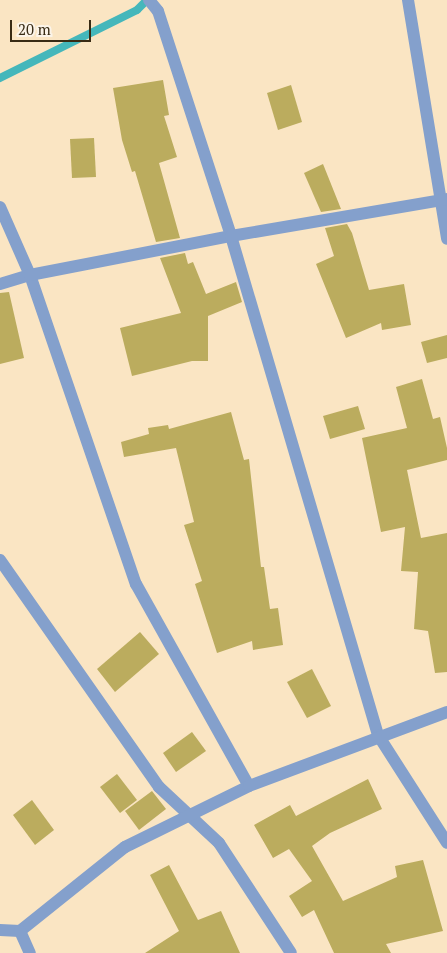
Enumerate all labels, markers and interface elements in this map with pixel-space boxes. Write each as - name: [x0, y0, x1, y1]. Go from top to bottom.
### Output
- scale bar: [12, 10, 94, 42]
- text: 20 m: [18, 19, 51, 39]

